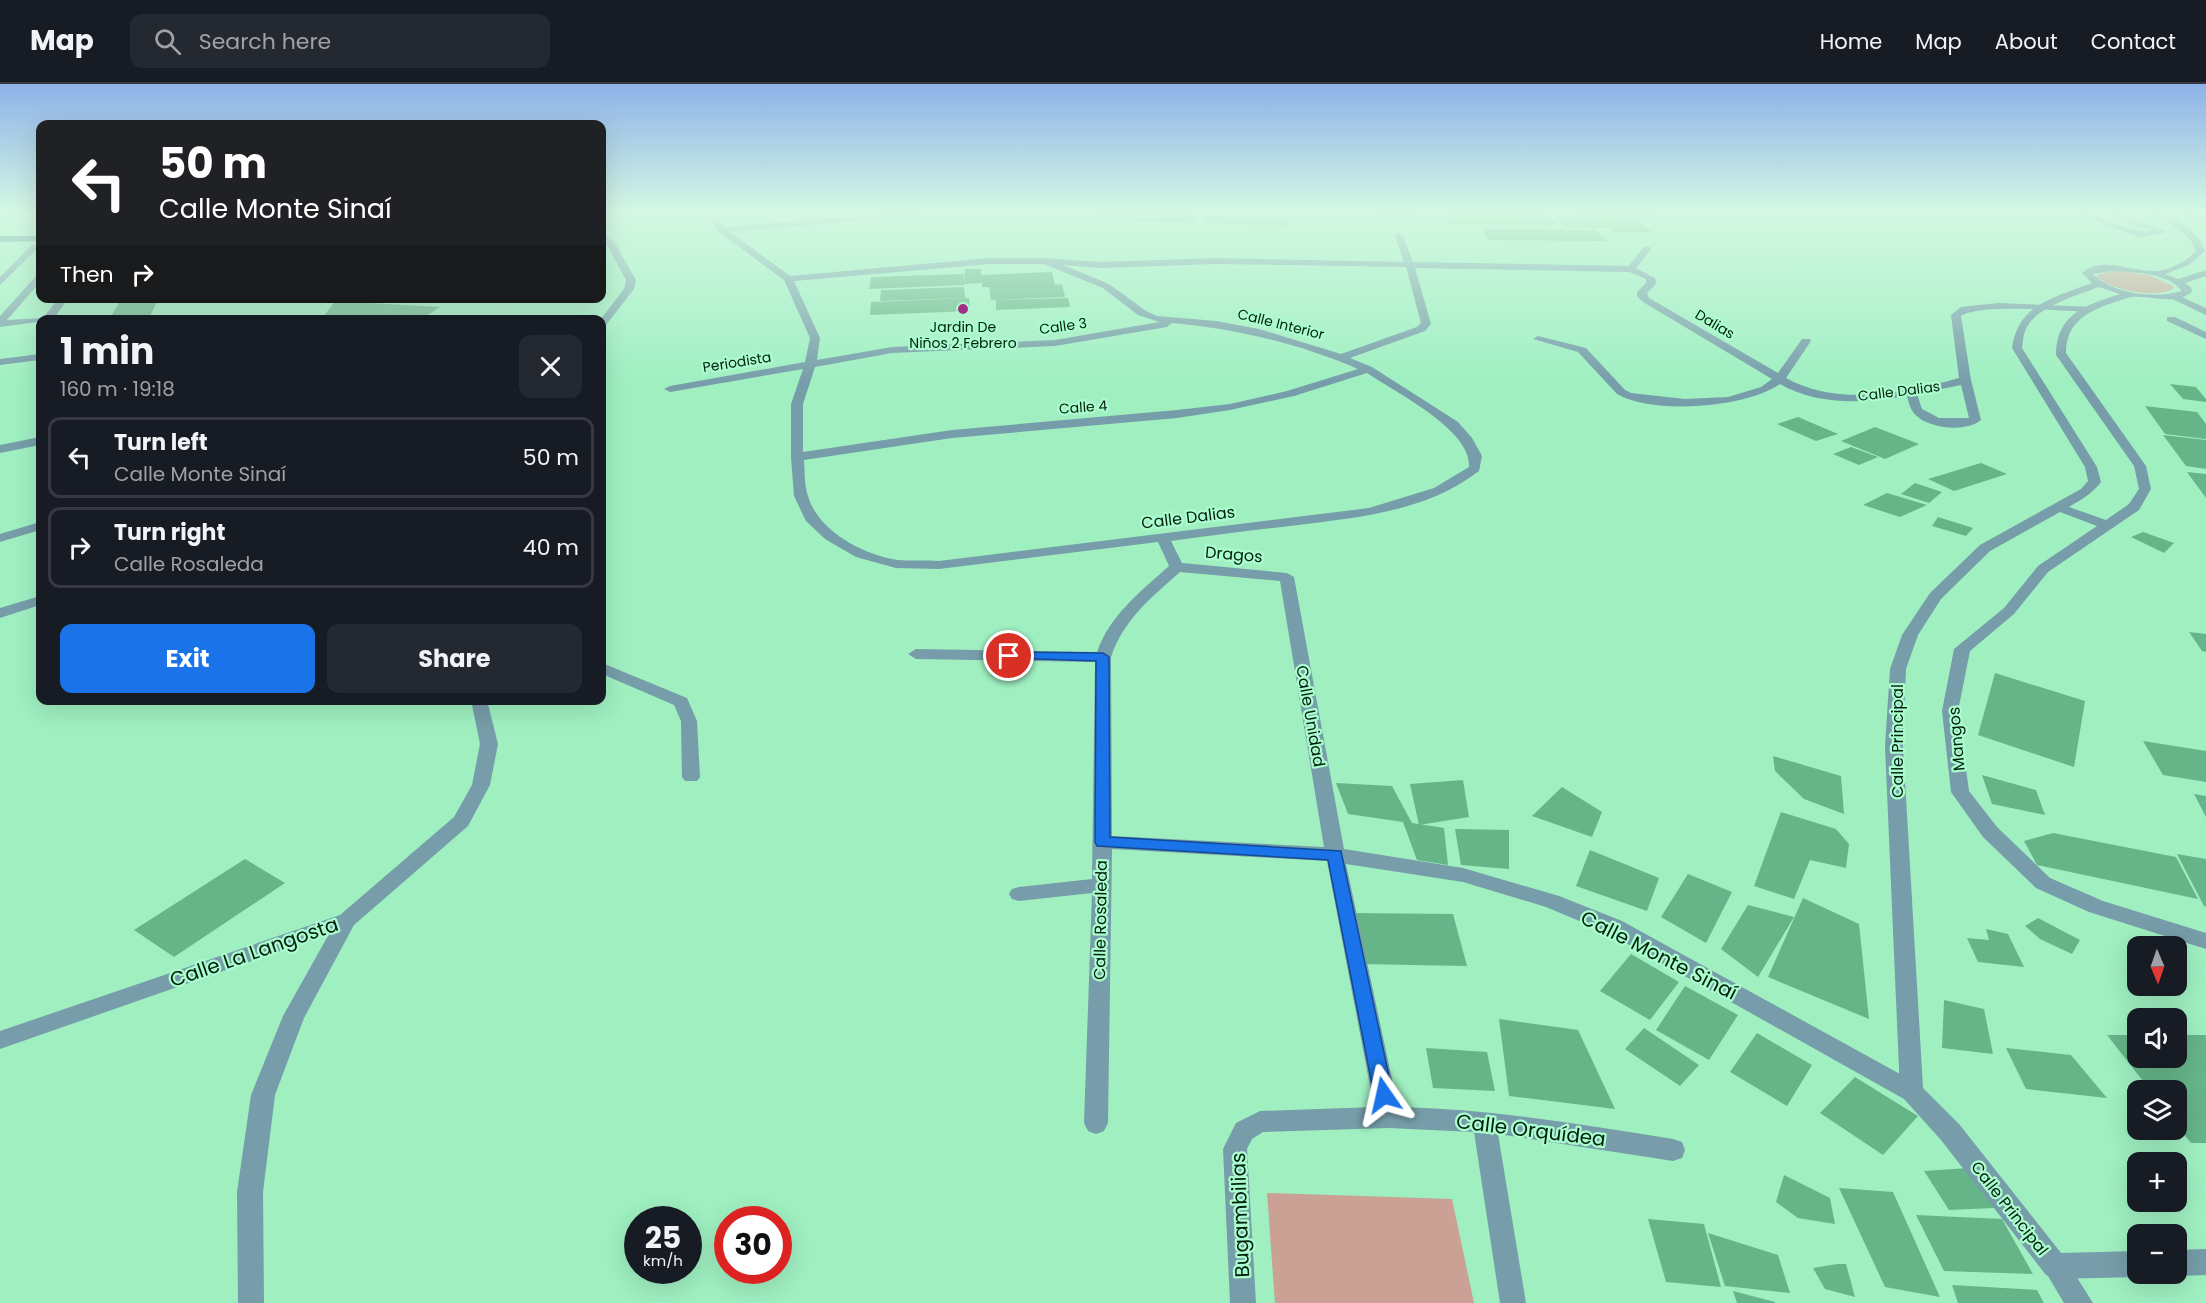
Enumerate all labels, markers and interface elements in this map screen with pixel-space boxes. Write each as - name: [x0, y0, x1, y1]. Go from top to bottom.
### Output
- search box: [130, 14, 550, 68]
- text: Map: [30, 21, 94, 60]
- icon: search: [151, 25, 184, 58]
- text: Search here: [199, 26, 331, 57]
- text: Home: [1820, 27, 1882, 56]
- text: Map: [1915, 27, 1962, 56]
- text: About: [1995, 27, 2058, 56]
- text: Contact: [2091, 27, 2176, 56]
- text: 50 m: [159, 134, 267, 193]
- icon: left: [60, 144, 138, 222]
- text: Calle Monte Sinaí: [159, 190, 392, 227]
- icon: right: [126, 258, 159, 291]
- text: Then: [60, 259, 114, 290]
- marker: Jardin De Niños 2 Febrero: [956, 302, 970, 316]
- street label: Calle Interior: [1236, 304, 1326, 344]
- street label: Dalias: [1691, 304, 1739, 344]
- street label: Calle 3: [1038, 313, 1088, 339]
- place label: Jardin De Niños 2 Febrero: [909, 317, 1017, 353]
- text: 1 min: [60, 326, 154, 377]
- button: close: [519, 335, 582, 398]
- street label: Periodista: [701, 347, 773, 377]
- text: 160 m · 19:18: [60, 375, 175, 403]
- street label: Calle Dalias: [1857, 376, 1941, 406]
- street label: Calle 4: [1058, 395, 1108, 419]
- text: Turn left: [114, 427, 208, 458]
- icon: left: [63, 441, 96, 474]
- text: 50 m: [523, 442, 579, 473]
- text: Calle Monte Sinaí: [114, 460, 286, 488]
- street label: Calle Dalias: [1140, 500, 1236, 535]
- text: Turn right: [114, 517, 225, 548]
- icon: right: [63, 531, 96, 564]
- text: 40 m: [523, 532, 579, 563]
- street label: Dragos: [1204, 541, 1264, 568]
- text: Calle Rosaleda: [114, 550, 264, 578]
- button: Exit: [60, 624, 315, 693]
- button: Share: [327, 624, 582, 693]
- pin: [983, 630, 1034, 681]
- icon: arrive: [992, 639, 1025, 672]
- street label: Calle Unidad: [1290, 664, 1331, 769]
- street label: Calle Principal: [1886, 684, 1909, 798]
- street label: Mangos: [1942, 706, 1971, 772]
- street label: Calle Rosaleda: [1088, 860, 1113, 980]
- street label: Calle Monte Sinaí: [1576, 903, 1742, 1007]
- street label: Calle La Langosta: [166, 910, 342, 994]
- north arrow: [2127, 936, 2187, 996]
- map controls: [2127, 936, 2187, 1284]
- button: sound: [2127, 1008, 2187, 1068]
- position arrow: [1352, 1063, 1416, 1127]
- button: layers: [2127, 1080, 2187, 1140]
- street label: Calle Orquídea: [1455, 1107, 1607, 1153]
- street label: Bugambilias: [1224, 1152, 1256, 1278]
- button: +: [2127, 1152, 2187, 1212]
- street label: Calle Principal: [1965, 1156, 2054, 1260]
- speed limit sign: 30: [714, 1206, 792, 1284]
- text: 25: [645, 1216, 681, 1259]
- button: −: [2127, 1224, 2187, 1284]
- text: km/h: [643, 1250, 683, 1271]

